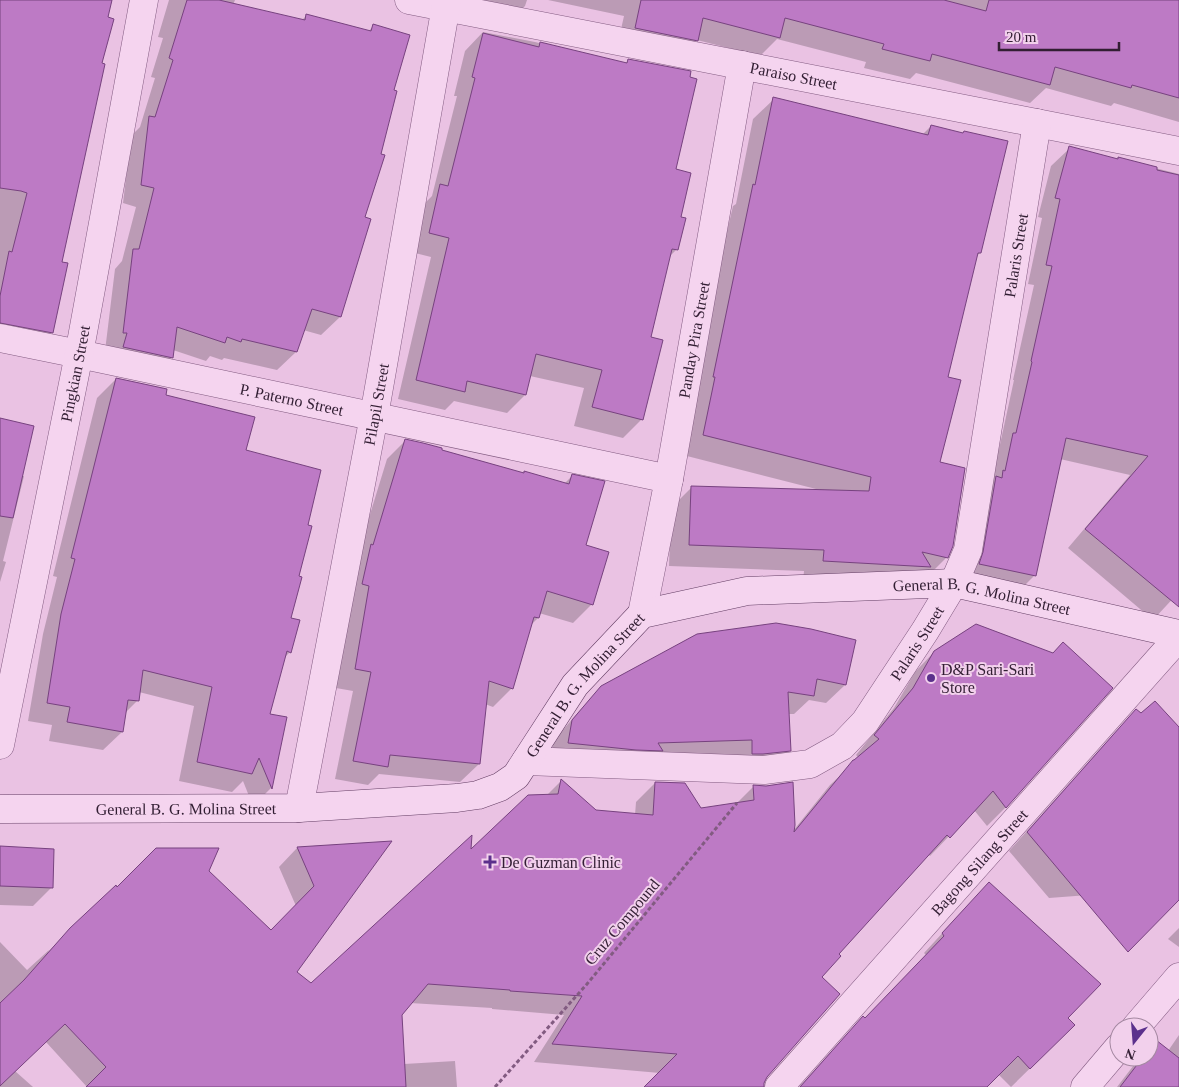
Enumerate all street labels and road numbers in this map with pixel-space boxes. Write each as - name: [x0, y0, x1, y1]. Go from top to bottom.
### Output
- street label: Paraiso Street: [749, 59, 839, 92]
- street label: Palaris Street: [1000, 211, 1031, 299]
- street label: Panday Pira Street: [675, 280, 712, 400]
- street label: Pingkian Street: [57, 323, 93, 423]
- street label: Pilapil Street: [360, 361, 392, 447]
- street label: P. Paterno Street: [238, 380, 346, 418]
- street label: General B. G. Molina Street: [892, 574, 1073, 618]
- street label: Palaris Street: [887, 602, 947, 683]
- street label: General B. G. Molina Street: [522, 609, 648, 760]
- street label: General B. G. Molina Street: [96, 800, 277, 817]
- street label: Bagong Silang Street: [927, 805, 1031, 919]
- street label: Cruz Compound: [581, 876, 663, 969]

